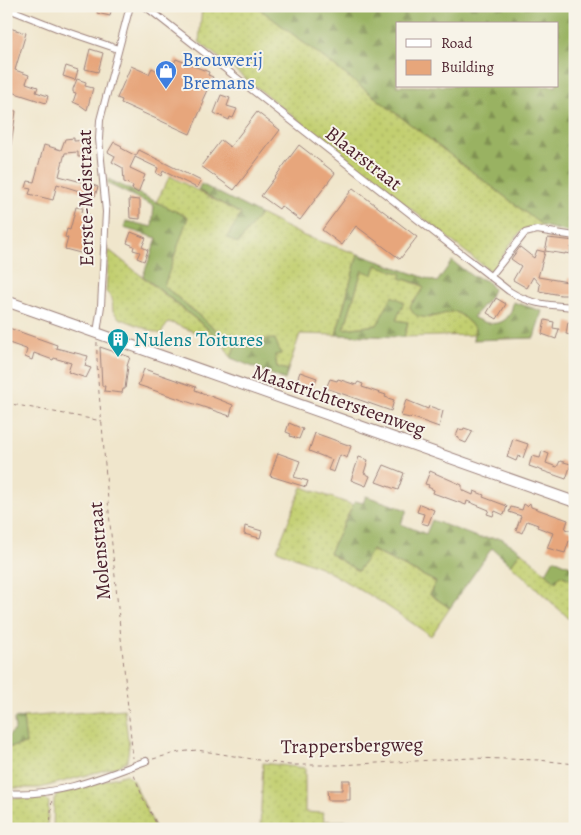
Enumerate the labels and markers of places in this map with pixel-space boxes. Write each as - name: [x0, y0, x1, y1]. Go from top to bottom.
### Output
- place label: Brouwerij Bremans: [182, 46, 263, 96]
- shop icon: Brouwerij Bremans: [154, 59, 178, 90]
- place label: Nulens Toitures: [134, 326, 263, 353]
- building icon: Nulens Toitures: [106, 327, 130, 358]

